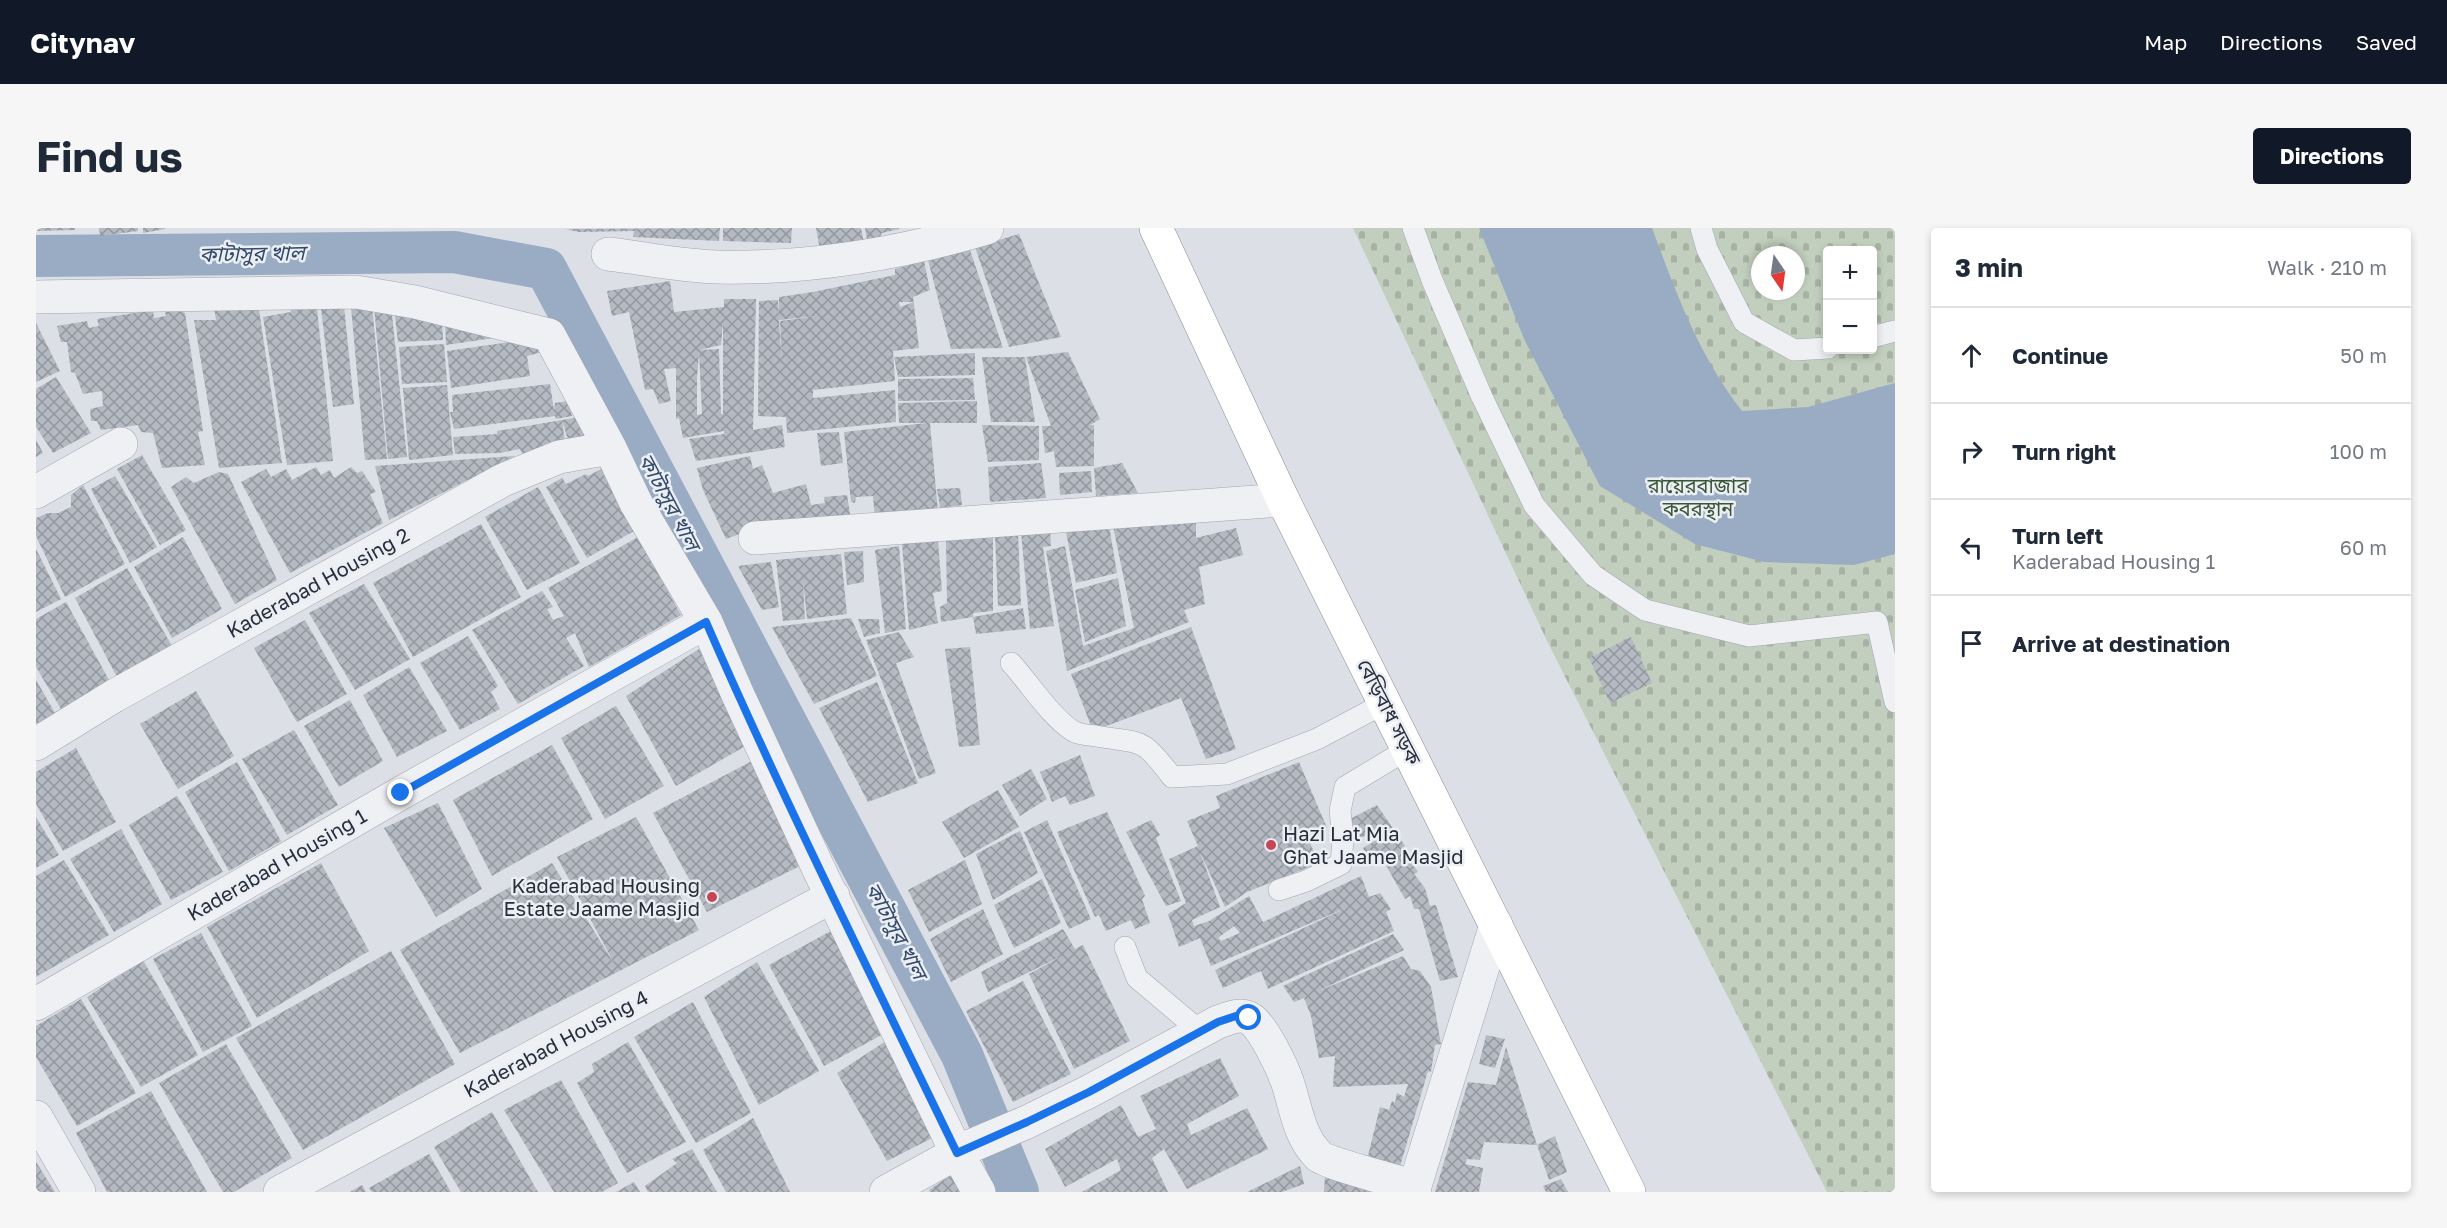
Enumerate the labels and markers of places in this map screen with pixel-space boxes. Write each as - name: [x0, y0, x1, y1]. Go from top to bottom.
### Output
- place label: Hazi Lat Mia Ghat Jaame Masjid: [1283, 821, 1464, 868]
- marker: Hazi Lat Mia Ghat Jaame Masjid: [1264, 838, 1278, 852]
- place label: Kaderabad Housing Estate Jaame Masjid: [503, 873, 700, 920]
- marker: Kaderabad Housing Estate Jaame Masjid: [705, 890, 719, 904]

